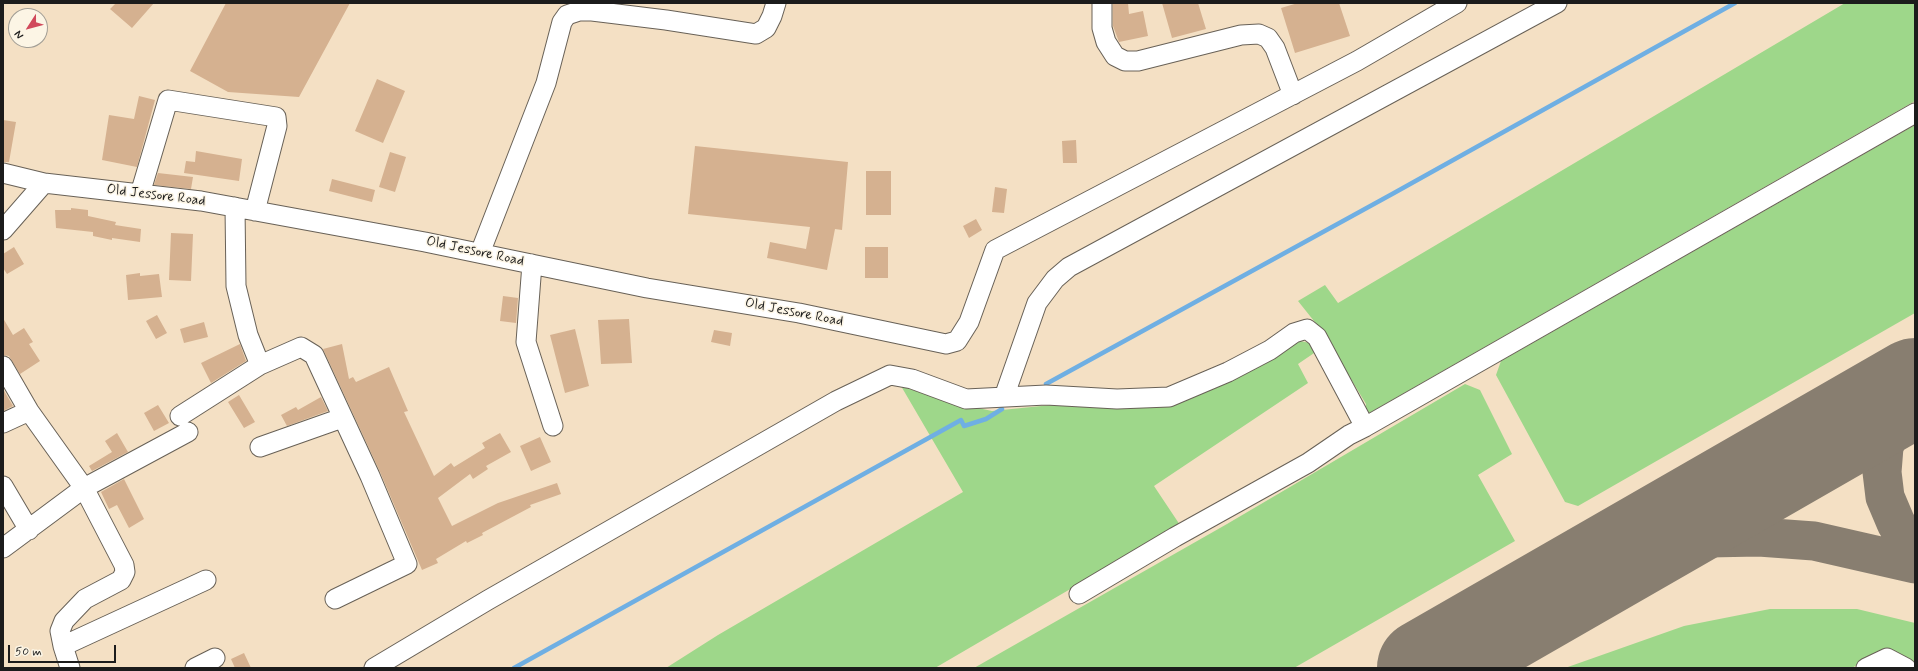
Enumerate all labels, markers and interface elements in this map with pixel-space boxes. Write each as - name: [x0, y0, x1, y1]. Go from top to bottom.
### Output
- north arrow: [8, 8, 48, 48]
- text: N: [11, 27, 27, 42]
- street label: Old Jessore Road: [106, 182, 206, 210]
- street label: Old Jessore Road: [425, 233, 525, 271]
- street label: Old Jessore Road: [743, 295, 845, 331]
- scale bar: [10, 637, 118, 663]
- text: 50 m: [15, 644, 42, 660]

